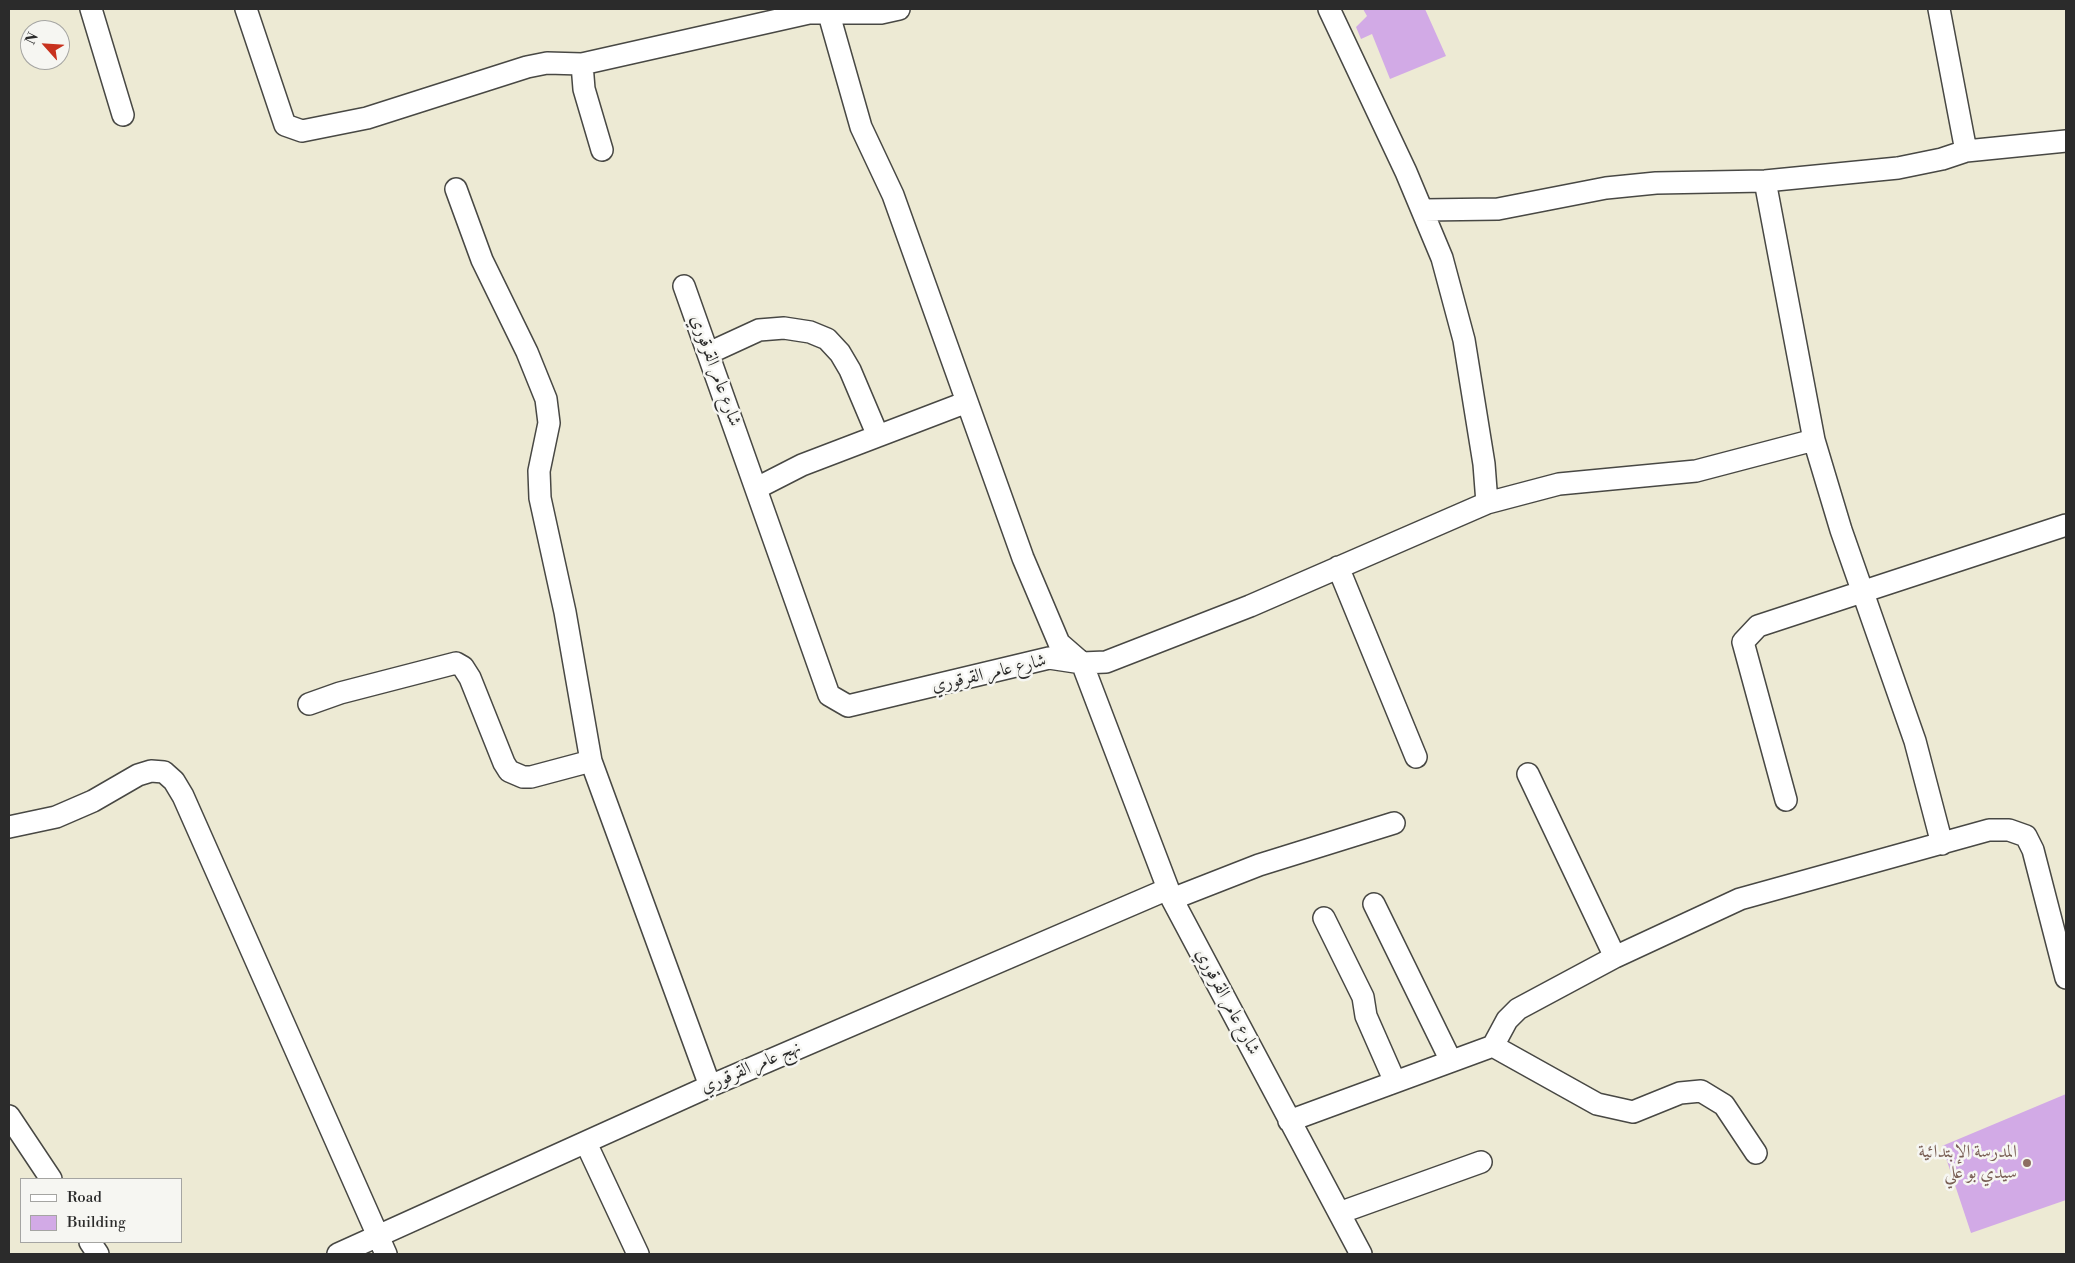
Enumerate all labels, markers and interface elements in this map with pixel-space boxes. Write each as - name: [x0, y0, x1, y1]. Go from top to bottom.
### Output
- north arrow: [20, 20, 70, 70]
- text: N: [22, 30, 43, 48]
- street label: شارع عامر القرقوري: [685, 312, 745, 430]
- street label: شارع عامر القرقوري: [930, 650, 1048, 698]
- street label: شارع عامر القرقوري: [1190, 945, 1264, 1059]
- street label: نهج عامر القرقوري: [698, 1037, 804, 1099]
- place label: المدرسة الإبتدائية سيدي بو علي: [1918, 1142, 2017, 1184]
- marker: المدرسة الإبتدائية سيدي بو علي: [2021, 1157, 2033, 1169]
- legend: [20, 1178, 182, 1243]
- text: Road: [67, 1188, 102, 1207]
- text: Building: [67, 1213, 126, 1232]

